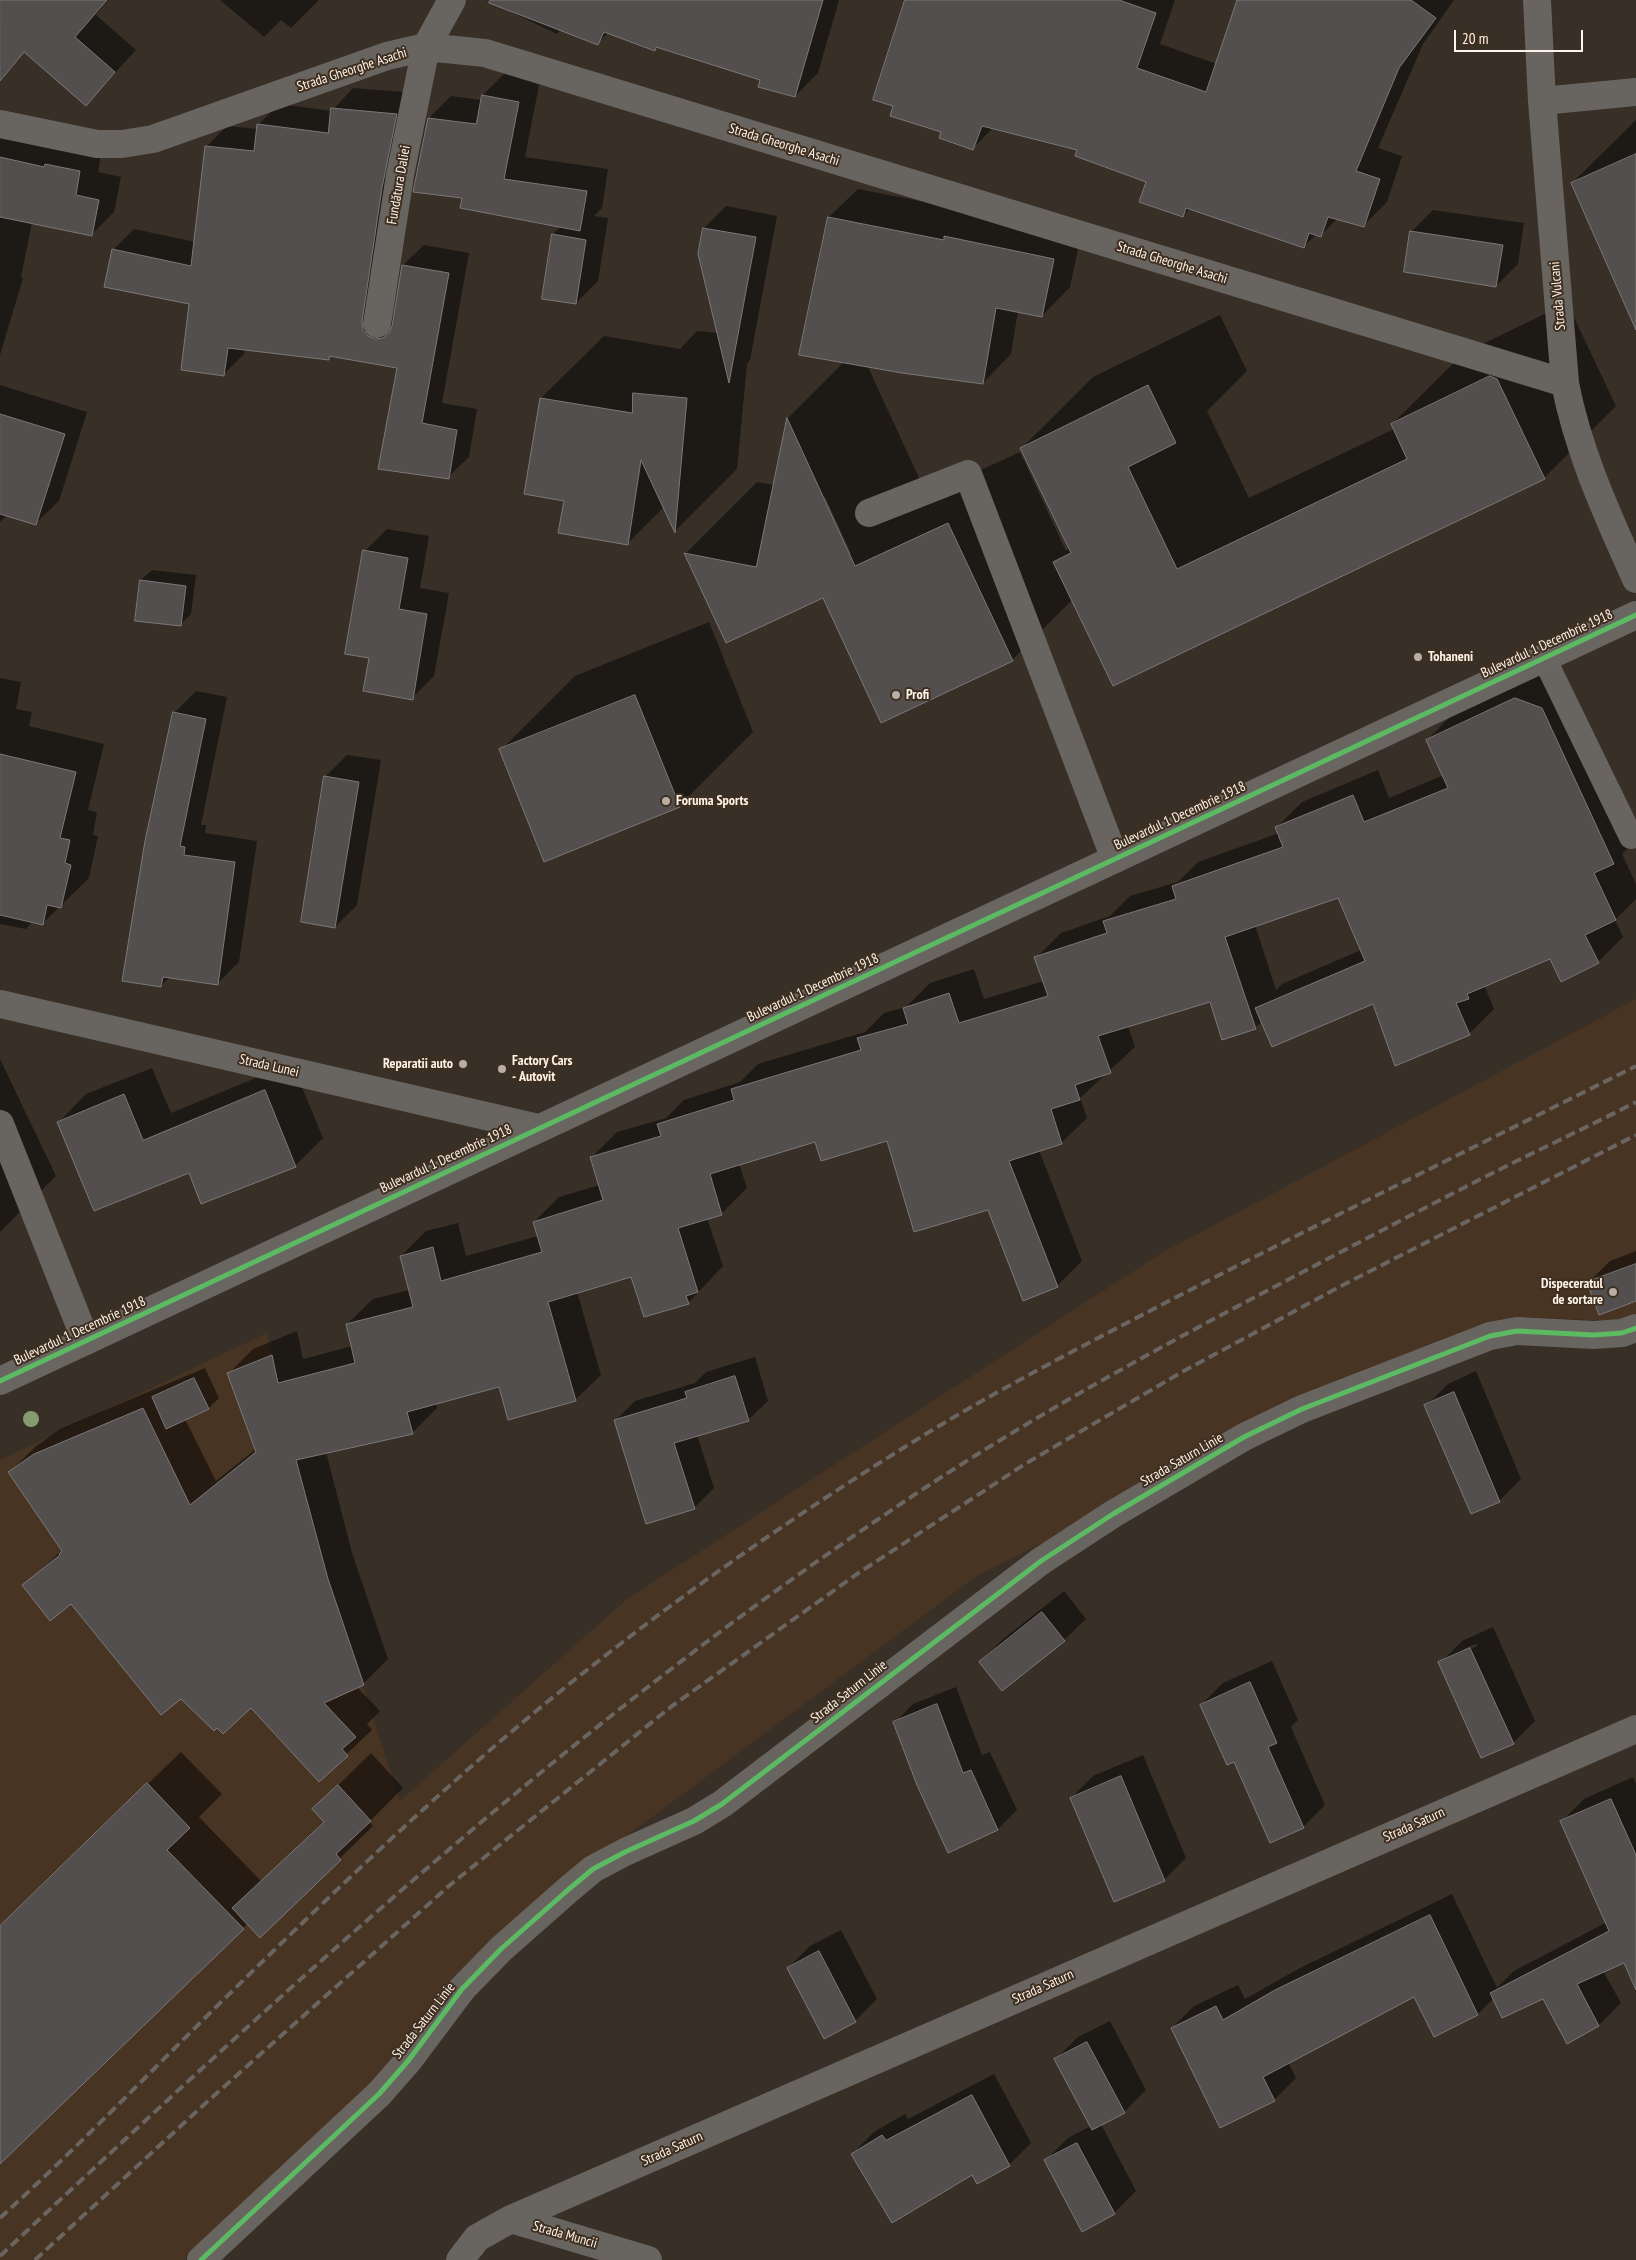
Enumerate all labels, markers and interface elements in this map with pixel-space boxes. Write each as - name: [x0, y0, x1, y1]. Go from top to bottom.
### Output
- scale bar: [1456, 20, 1585, 52]
- text: 20 m: [1462, 29, 1488, 48]
- street label: Strada Gheorghe Asachi: [295, 44, 409, 96]
- street label: Strada Gheorghe Asachi: [727, 120, 841, 170]
- street label: Fundătura Daliei: [384, 144, 414, 226]
- street label: Strada Gheorghe Asachi: [1115, 238, 1229, 288]
- street label: Strada Vulcani: [1547, 261, 1569, 331]
- street label: Bulevardul 1 Decembrie 1918: [1478, 606, 1616, 682]
- place label: Tohaneni: [1428, 649, 1473, 665]
- marker: Tohaneni: [1412, 651, 1424, 663]
- place label: Profi: [906, 687, 929, 703]
- marker: Profi: [890, 689, 902, 701]
- street label: Bulevardul 1 Decembrie 1918: [1111, 778, 1249, 854]
- place label: Foruma Sports: [676, 793, 748, 809]
- marker: Foruma Sports: [660, 795, 672, 807]
- street label: Bulevardul 1 Decembrie 1918: [744, 950, 882, 1026]
- street label: Strada Lunei: [238, 1051, 300, 1081]
- place label: Factory Cars - Autovit: [512, 1053, 572, 1086]
- place label: Reparatii auto: [383, 1056, 453, 1072]
- marker: Reparatii auto: [457, 1058, 469, 1070]
- marker: Factory Cars - Autovit: [496, 1063, 508, 1075]
- street label: Bulevardul 1 Decembrie 1918: [377, 1121, 515, 1197]
- place label: Dispeceratul de sortare: [1541, 1276, 1603, 1308]
- marker: Dispeceratul de sortare: [1607, 1286, 1619, 1298]
- street label: Bulevardul 1 Decembrie 1918: [11, 1293, 149, 1369]
- street label: Strada Saturn Linie: [1138, 1430, 1226, 1490]
- street label: Strada Saturn Linie: [808, 1657, 890, 1727]
- street label: Strada Saturn: [1381, 1804, 1447, 1846]
- street label: Strada Saturn: [1010, 1966, 1076, 2008]
- street label: Strada Saturn Linie: [389, 1980, 459, 2062]
- street label: Strada Saturn: [639, 2128, 705, 2170]
- street label: Strada Muncii: [531, 2218, 599, 2252]

